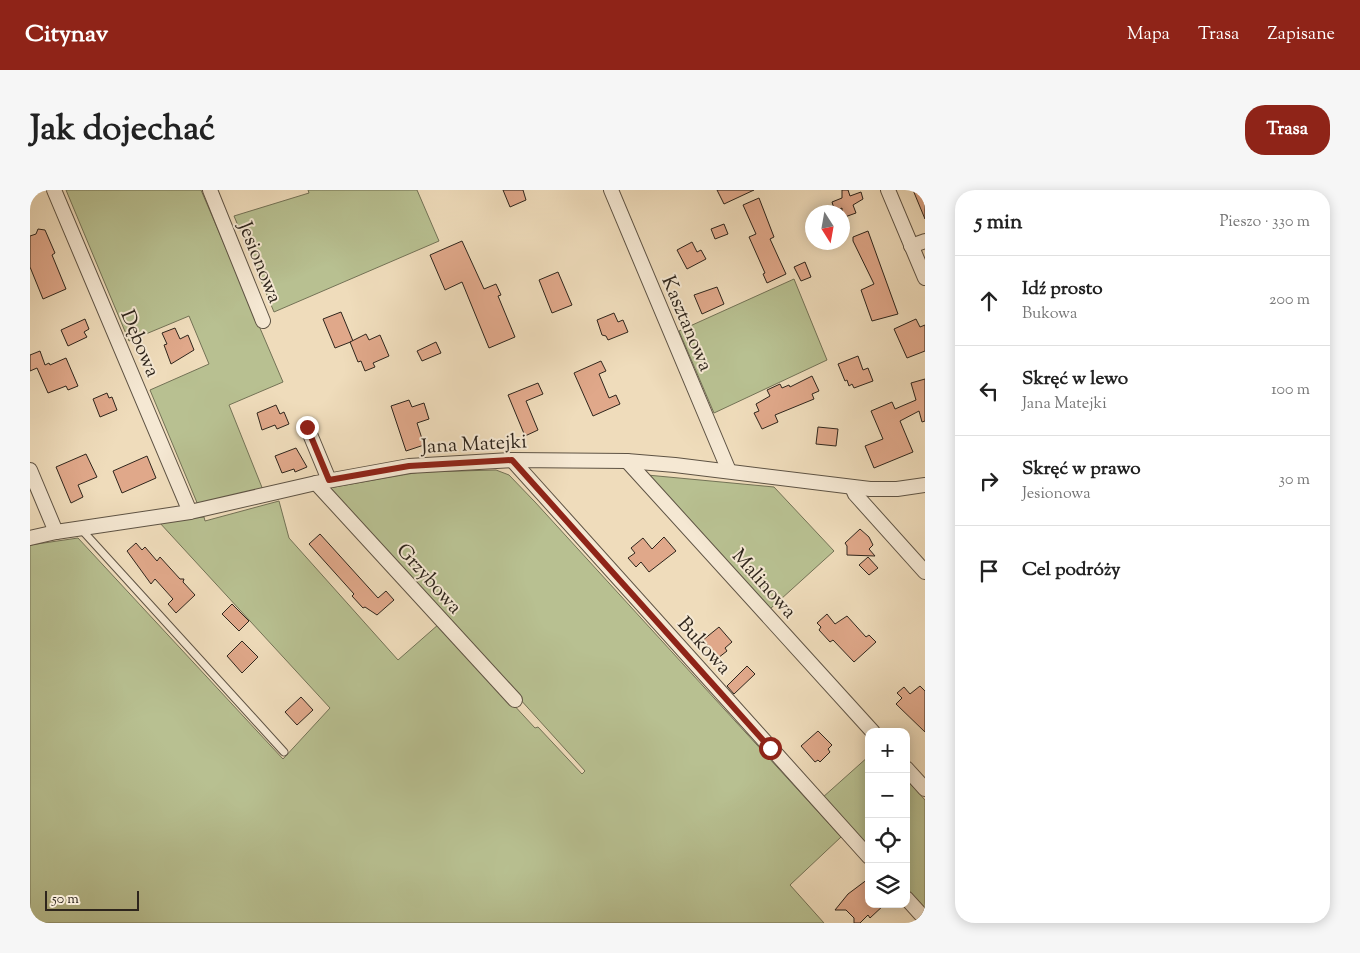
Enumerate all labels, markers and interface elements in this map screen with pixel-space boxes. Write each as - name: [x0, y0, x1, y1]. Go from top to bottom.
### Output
- text: Citynav: [25, 18, 108, 52]
- text: Mapa: [1127, 22, 1170, 48]
- text: Trasa: [1198, 22, 1239, 48]
- text: Zapisane: [1267, 22, 1335, 48]
- text: Jak dojechać: [30, 105, 215, 156]
- button: Trasa: [1245, 105, 1330, 155]
- north arrow: [805, 205, 850, 250]
- text: 5 min: [975, 208, 1022, 238]
- text: Pieszo · 330 m: [1219, 211, 1310, 234]
- street label: Jesionowa: [229, 217, 288, 308]
- street label: Kasztanowa: [653, 272, 719, 376]
- text: Idź prosto: [1022, 276, 1103, 303]
- icon: ahead: [975, 287, 1003, 315]
- text: 200 m: [1269, 289, 1310, 312]
- text: Bukowa: [1022, 303, 1077, 326]
- street label: Dębowa: [112, 306, 166, 382]
- text: Skręć w lewo: [1022, 366, 1128, 393]
- icon: left: [975, 377, 1003, 405]
- text: 100 m: [1271, 379, 1310, 402]
- text: Jana Matejki: [1022, 393, 1107, 416]
- route end: [296, 416, 319, 439]
- street label: Jana Matejki: [420, 428, 528, 463]
- text: Skręć w prawo: [1022, 456, 1141, 483]
- icon: right: [975, 467, 1003, 495]
- text: 30 m: [1279, 469, 1310, 492]
- text: Jesionowa: [1022, 483, 1091, 506]
- street label: Grzybowa: [388, 538, 468, 622]
- street label: Malinowa: [724, 543, 802, 626]
- icon: arrive: [975, 557, 1003, 585]
- text: Cel podróży: [1022, 557, 1121, 584]
- street label: Bukowa: [669, 611, 737, 682]
- map controls: [865, 728, 910, 908]
- button: +: [865, 728, 910, 773]
- route start: [759, 737, 782, 760]
- button: −: [865, 773, 910, 818]
- button: locate: [865, 818, 910, 863]
- button: layers: [865, 863, 910, 908]
- scale bar: [45, 888, 139, 911]
- text: 50 m: [52, 890, 79, 910]

